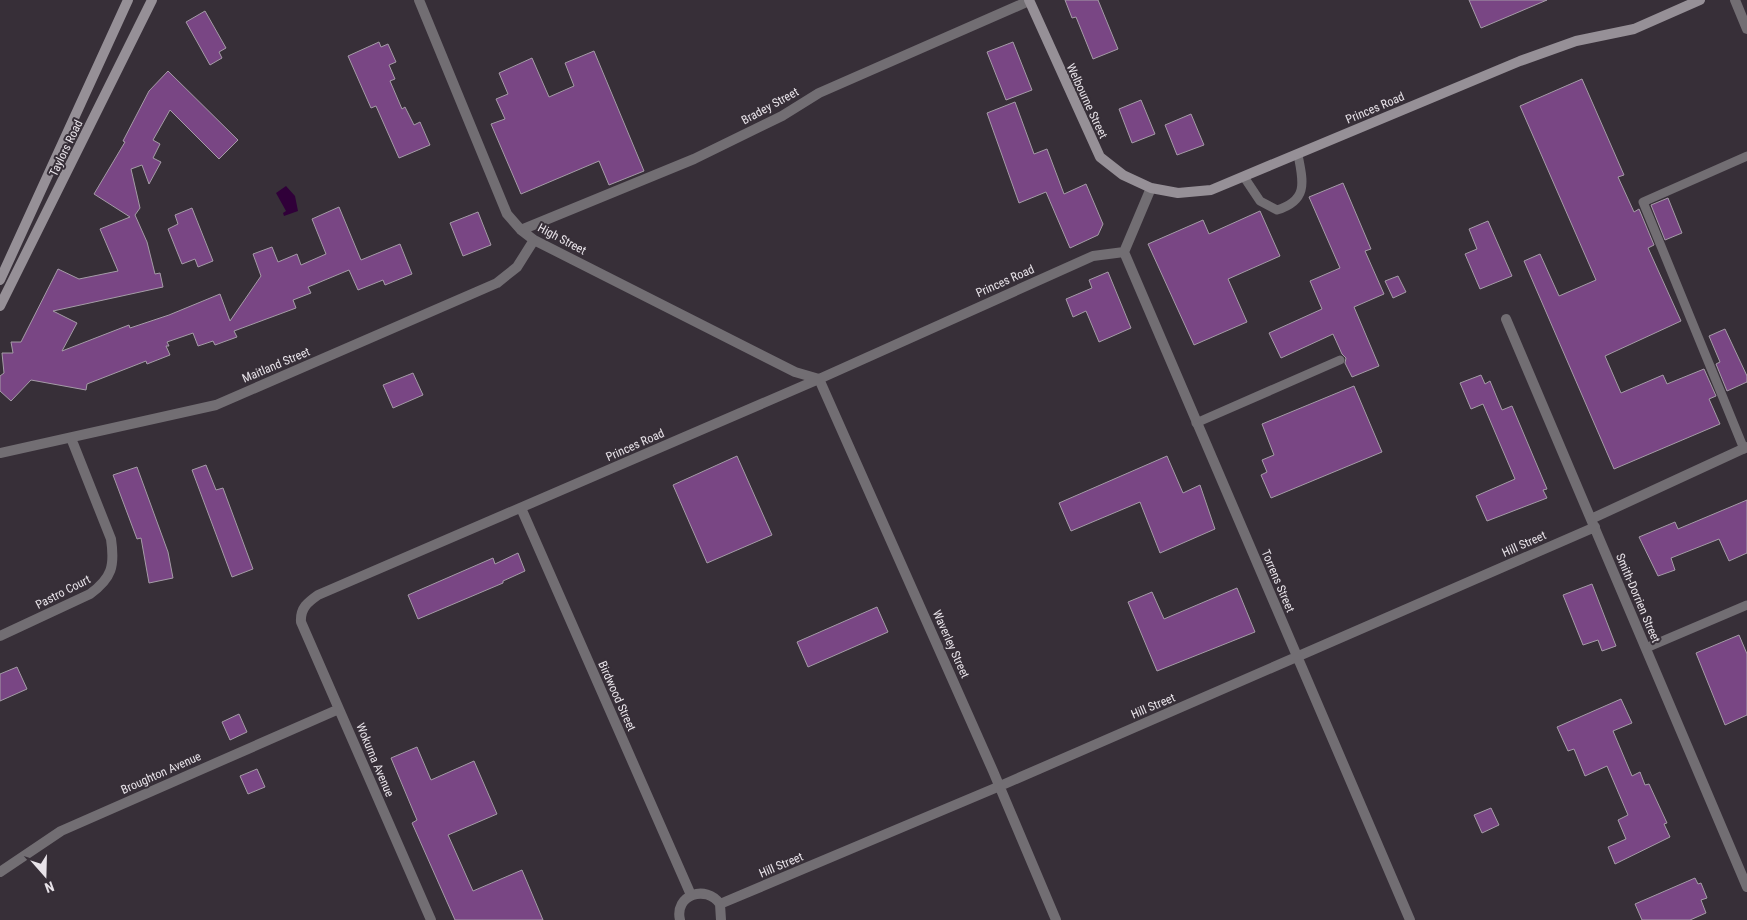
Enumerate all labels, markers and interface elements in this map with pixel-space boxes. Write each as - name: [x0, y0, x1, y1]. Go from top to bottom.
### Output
- street label: Welbourne Street: [1064, 61, 1111, 141]
- street label: Bradey Street: [739, 84, 801, 127]
- street label: Princes Road: [1344, 89, 1406, 127]
- street label: Taylors Road: [46, 117, 86, 178]
- street label: High Street: [535, 220, 589, 258]
- street label: Princes Road: [974, 262, 1036, 300]
- street label: Maitland Street: [240, 344, 312, 386]
- street label: Princes Road: [604, 426, 666, 464]
- street label: Hill Street: [1500, 528, 1549, 560]
- street label: Torrens Street: [1259, 548, 1298, 615]
- street label: Smith-Dorrien Street: [1613, 551, 1663, 645]
- street label: Pastro Court: [33, 572, 93, 612]
- street label: Waverley Street: [930, 608, 972, 681]
- street label: Birdwood Street: [595, 659, 639, 734]
- street label: Hill Street: [1129, 690, 1178, 722]
- street label: Wokurna Avenue: [353, 721, 397, 799]
- street label: Broughton Avenue: [119, 749, 204, 797]
- street label: Hill Street: [757, 849, 806, 881]
- north arrow: [20, 850, 70, 900]
- text: N: [43, 878, 56, 896]

